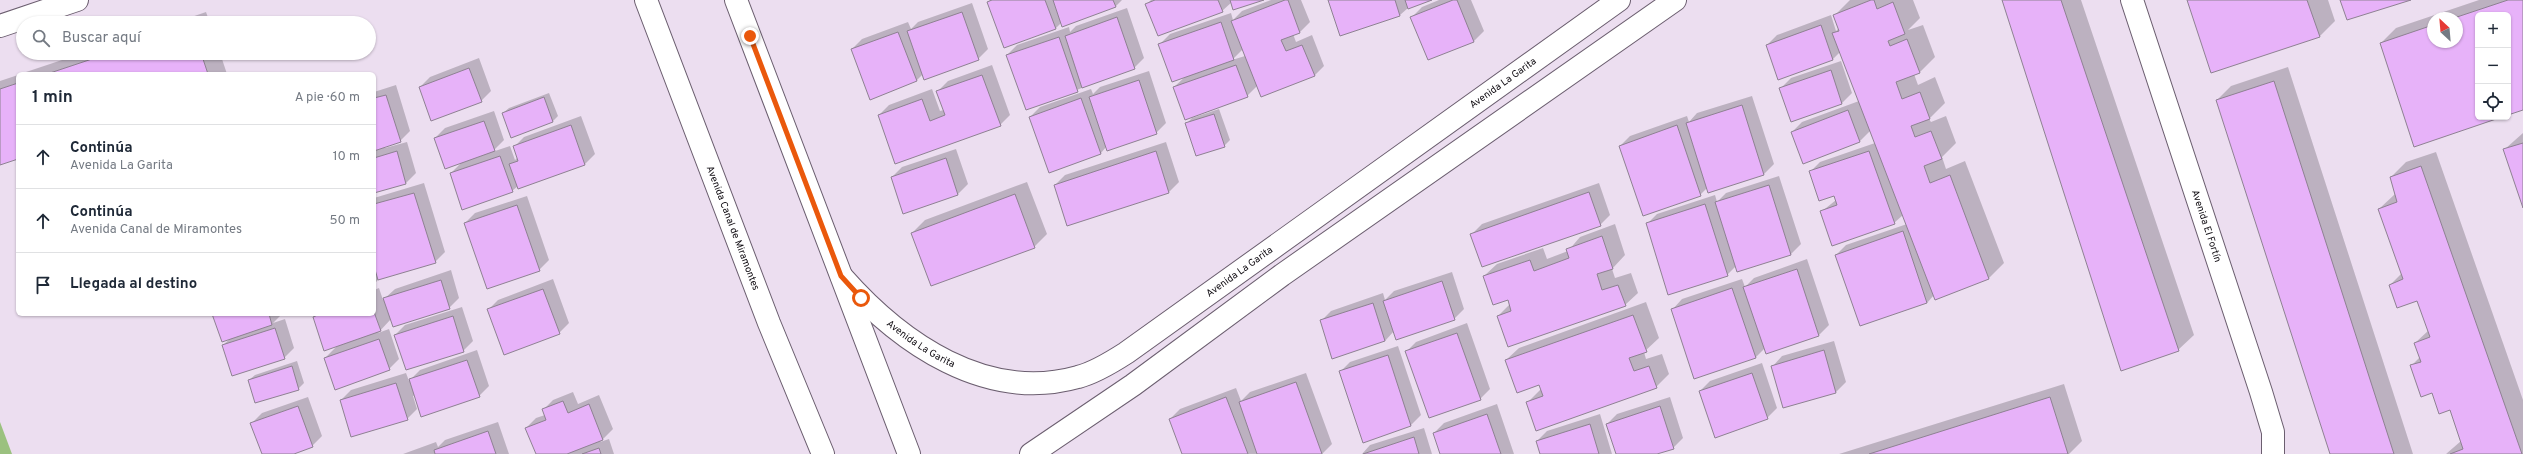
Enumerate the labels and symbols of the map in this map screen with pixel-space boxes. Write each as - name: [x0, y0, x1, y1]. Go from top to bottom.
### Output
- north arrow: [2427, 12, 2463, 48]
- route end: [741, 27, 759, 45]
- street label: Avenida La Garita: [1467, 55, 1539, 111]
- street label: Avenida Canal de Miramontes: [703, 164, 763, 293]
- street label: Avenida El Fortín: [2188, 188, 2224, 264]
- street label: Avenida La Garita: [1204, 243, 1275, 300]
- route start: [852, 289, 870, 307]
- street label: Avenida La Garita: [884, 317, 957, 371]

